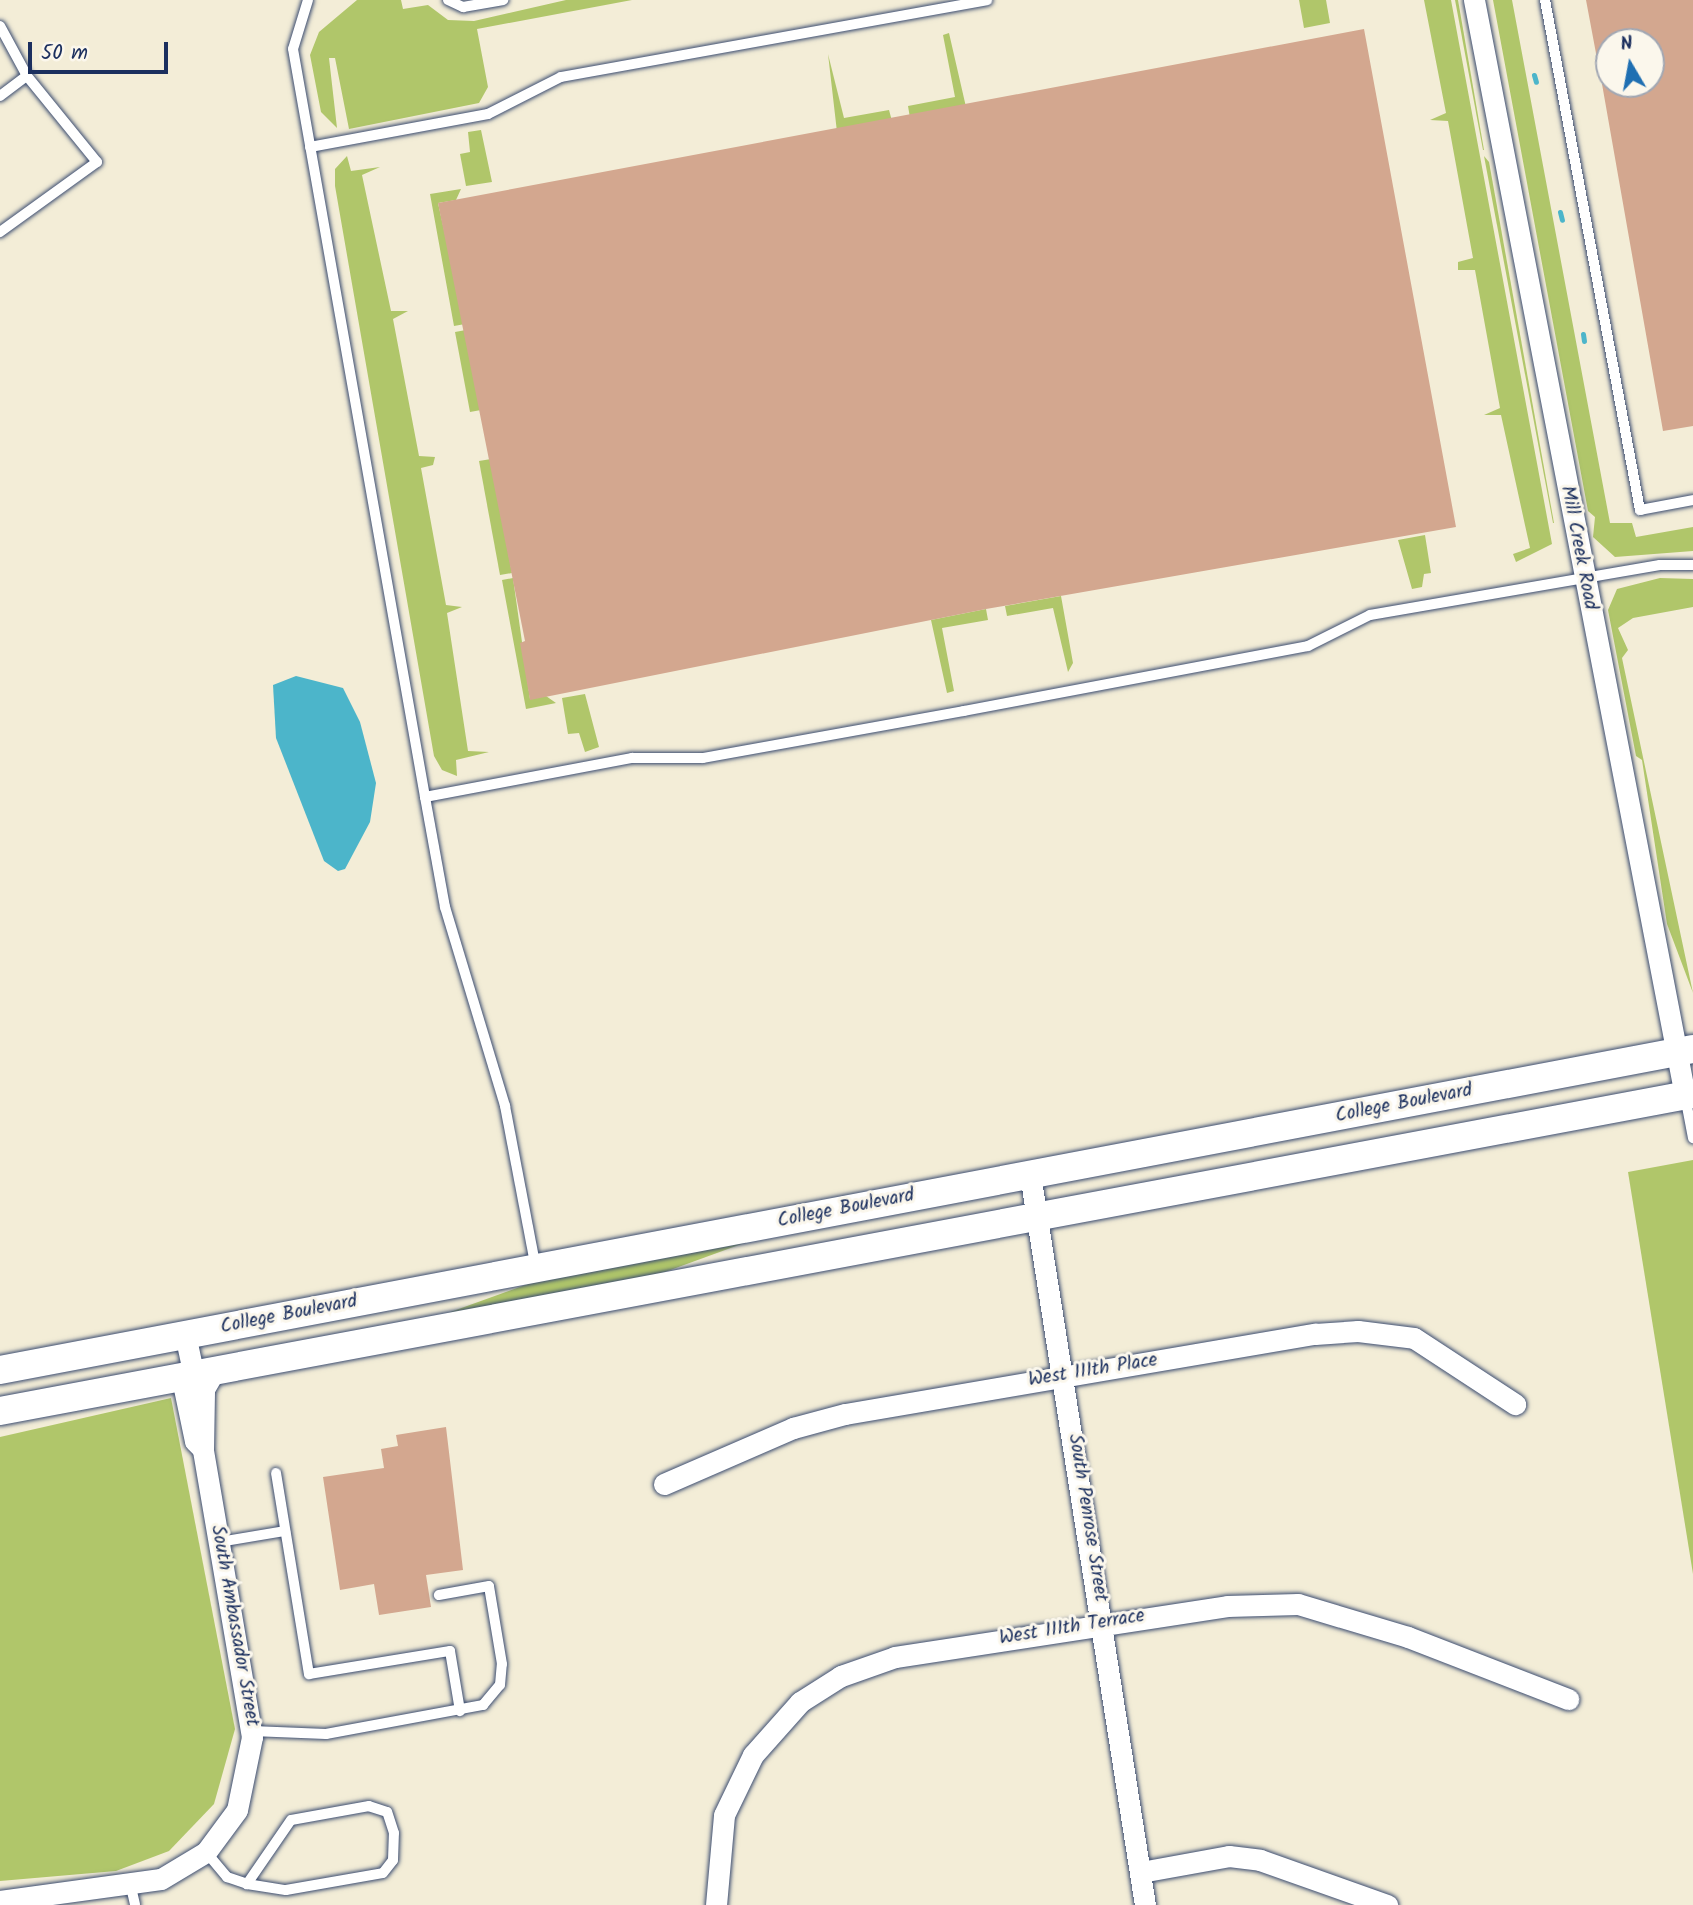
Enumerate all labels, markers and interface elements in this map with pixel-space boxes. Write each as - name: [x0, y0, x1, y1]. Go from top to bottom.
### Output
- scale bar: [32, 28, 172, 72]
- north arrow: [1595, 28, 1665, 98]
- text: N: [1618, 28, 1635, 60]
- text: 50 m: [41, 37, 88, 70]
- street label: Mill Creek Road: [1555, 484, 1601, 612]
- street label: College Boulevard: [1334, 1080, 1474, 1128]
- street label: College Boulevard: [776, 1185, 916, 1233]
- street label: College Boulevard: [219, 1291, 359, 1339]
- street label: West 111th Place: [1027, 1350, 1159, 1392]
- street label: South Penrose Street: [1062, 1433, 1112, 1603]
- street label: South Ambassador Street: [205, 1524, 263, 1728]
- street label: West 111th Terrace: [998, 1605, 1146, 1651]

